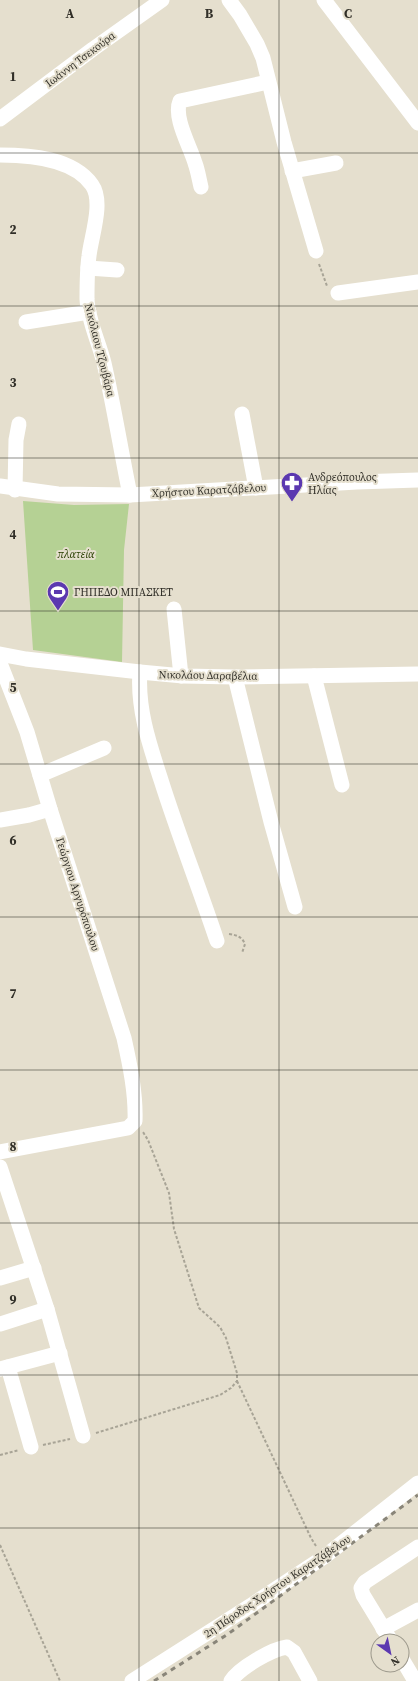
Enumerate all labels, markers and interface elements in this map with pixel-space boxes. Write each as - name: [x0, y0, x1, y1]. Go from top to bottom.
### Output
- text: A: [66, 5, 75, 22]
- text: B: [205, 5, 214, 22]
- text: C: [344, 5, 352, 22]
- street label: Ιωάννη Τσεκούρα: [42, 28, 118, 91]
- text: 1: [9, 68, 17, 85]
- text: 2: [9, 221, 17, 238]
- street label: Νικόλαου Τζουβάρα: [81, 302, 118, 398]
- text: 3: [9, 374, 17, 391]
- pharmacy icon: Ανδρεόπουλος Ηλίας: [279, 470, 305, 503]
- place label: Ανδρεόπουλος Ηλίας: [308, 470, 377, 498]
- street label: Χρήστου Καρατζάβελου: [151, 480, 267, 501]
- text: 4: [9, 526, 17, 543]
- park label: πλατεία: [58, 547, 95, 562]
- sports icon: ΓΗΠΕΔΟ ΜΠΑΣΚΕΤ: [45, 579, 71, 612]
- place label: ΓΗΠΕΔΟ ΜΠΑΣΚΕΤ: [74, 585, 173, 600]
- street label: Νικολάου Δαραβέλια: [158, 667, 258, 684]
- text: 5: [9, 679, 17, 696]
- text: 6: [9, 832, 17, 849]
- street label: Γεώργιου Αργυρόπουλου: [52, 836, 103, 953]
- text: 7: [9, 985, 17, 1002]
- text: 8: [9, 1138, 17, 1155]
- text: 9: [9, 1291, 17, 1308]
- street label: 2η Πάροδος Χρήστου Καρατζάβελου: [201, 1531, 354, 1641]
- north arrow: [370, 1633, 410, 1673]
- text: N: [388, 1652, 403, 1669]

